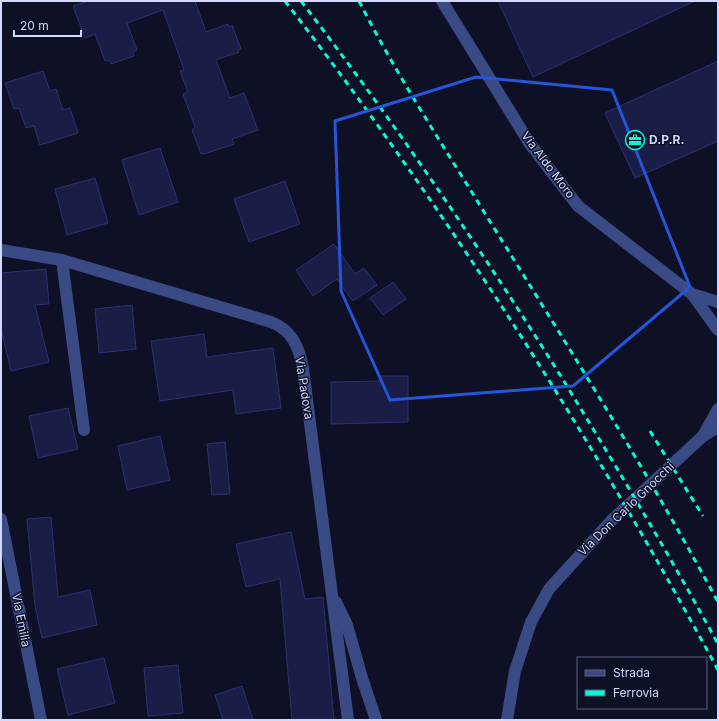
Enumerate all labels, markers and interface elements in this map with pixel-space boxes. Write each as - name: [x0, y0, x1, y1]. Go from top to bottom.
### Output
- scale bar: [14, 12, 81, 38]
- text: 20 m: [20, 18, 49, 33]
- street label: Via Aldo Moro: [518, 128, 578, 201]
- office icon: D.P.R.: [624, 129, 646, 151]
- place label: D.P.R.: [649, 132, 684, 147]
- street label: Via Padova: [292, 355, 317, 420]
- street label: Via Don Carlo Gnocchi: [574, 459, 677, 559]
- street label: Via Emilia: [9, 592, 34, 648]
- legend: [577, 657, 707, 709]
- text: Strada: [613, 665, 650, 680]
- text: Ferrovia: [613, 685, 659, 700]

